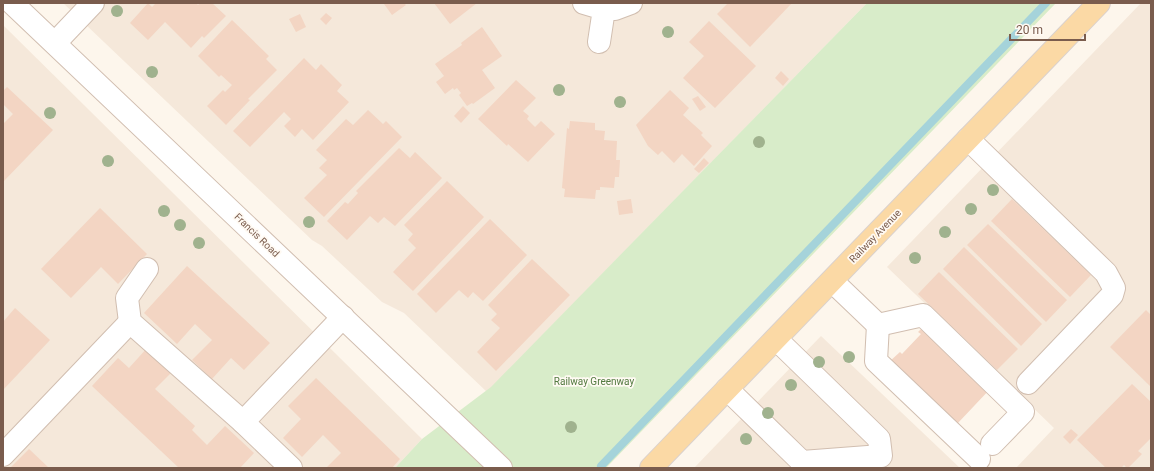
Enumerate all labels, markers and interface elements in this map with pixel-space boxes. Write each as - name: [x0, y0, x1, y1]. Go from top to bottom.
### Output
- scale bar: [1010, 16, 1085, 42]
- text: 20 m: [1016, 23, 1043, 37]
- street label: Railway Avenue: [847, 207, 903, 265]
- street label: Francis Road: [232, 211, 282, 259]
- park label: Railway Greenway: [554, 376, 634, 387]

